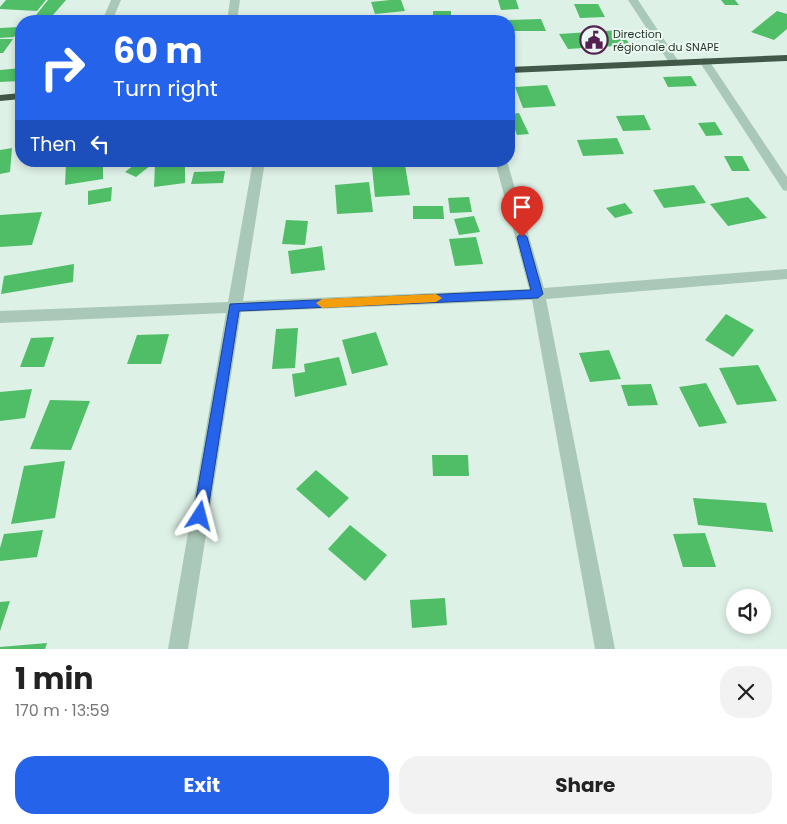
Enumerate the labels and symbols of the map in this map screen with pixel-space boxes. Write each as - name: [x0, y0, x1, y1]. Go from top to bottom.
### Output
- public building icon: Direction régionale du SNAPE: [579, 25, 609, 55]
- place label: Direction régionale du SNAPE: [613, 26, 719, 55]
- pin: [501, 186, 543, 237]
- position arrow: [173, 489, 225, 541]

